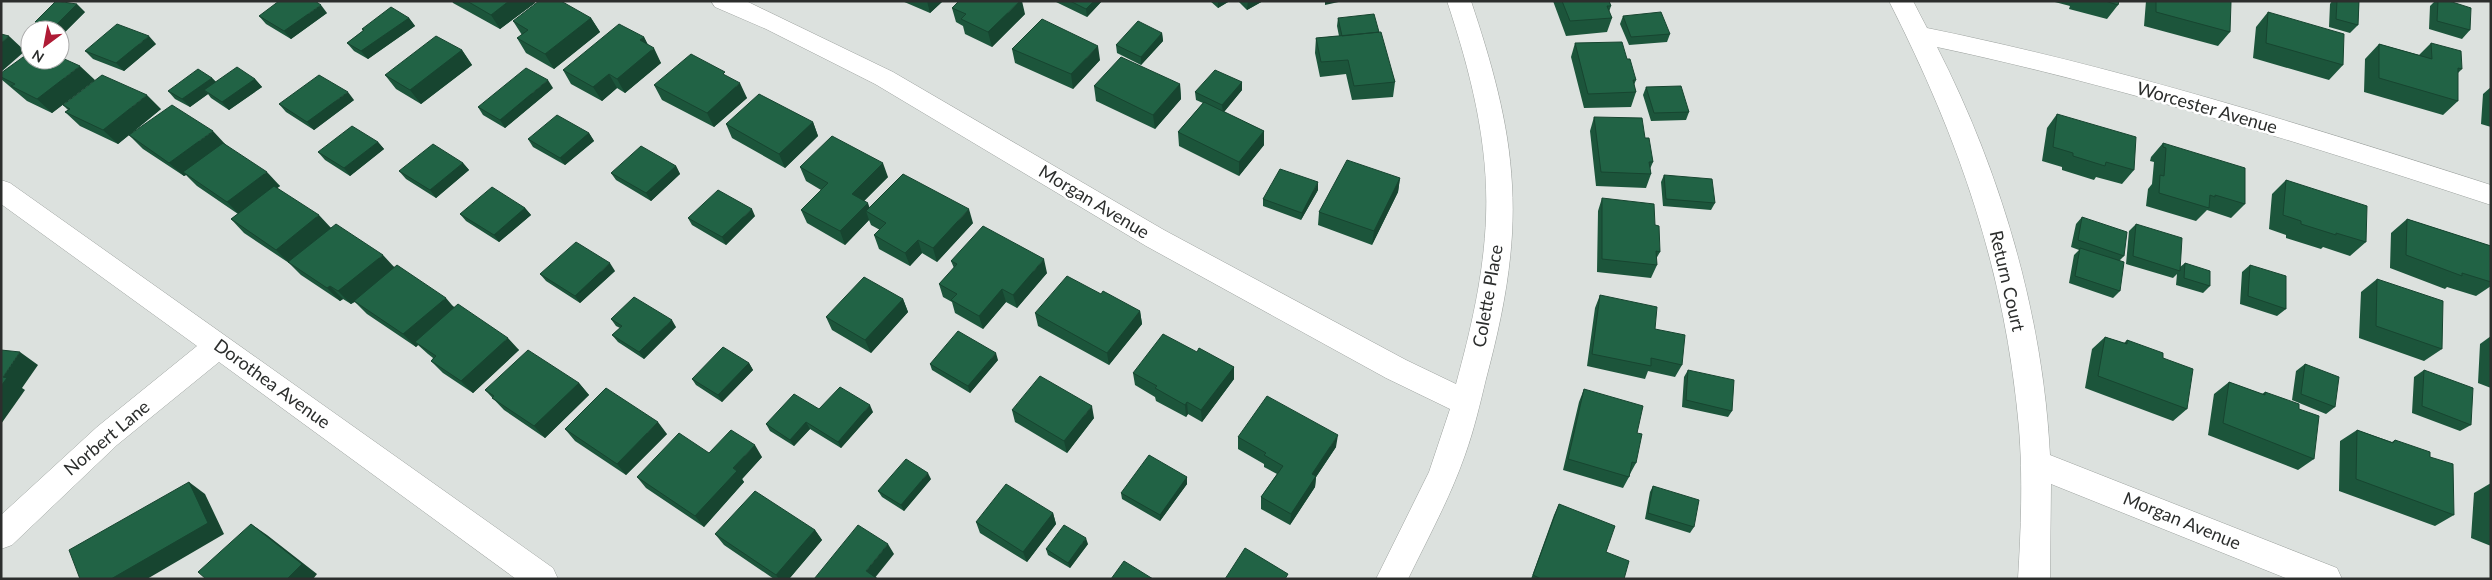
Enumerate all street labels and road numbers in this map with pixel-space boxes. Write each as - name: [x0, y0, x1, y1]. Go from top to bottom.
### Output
- street label: Worcester Avenue: [2134, 76, 2280, 138]
- street label: Morgan Avenue: [1035, 160, 1154, 243]
- street label: Return Court: [1986, 228, 2030, 334]
- street label: Colette Place: [1467, 243, 1507, 349]
- street label: Dorothea Avenue: [210, 334, 335, 433]
- street label: Norbert Lane: [59, 395, 154, 479]
- street label: Morgan Avenue: [2120, 486, 2244, 554]

